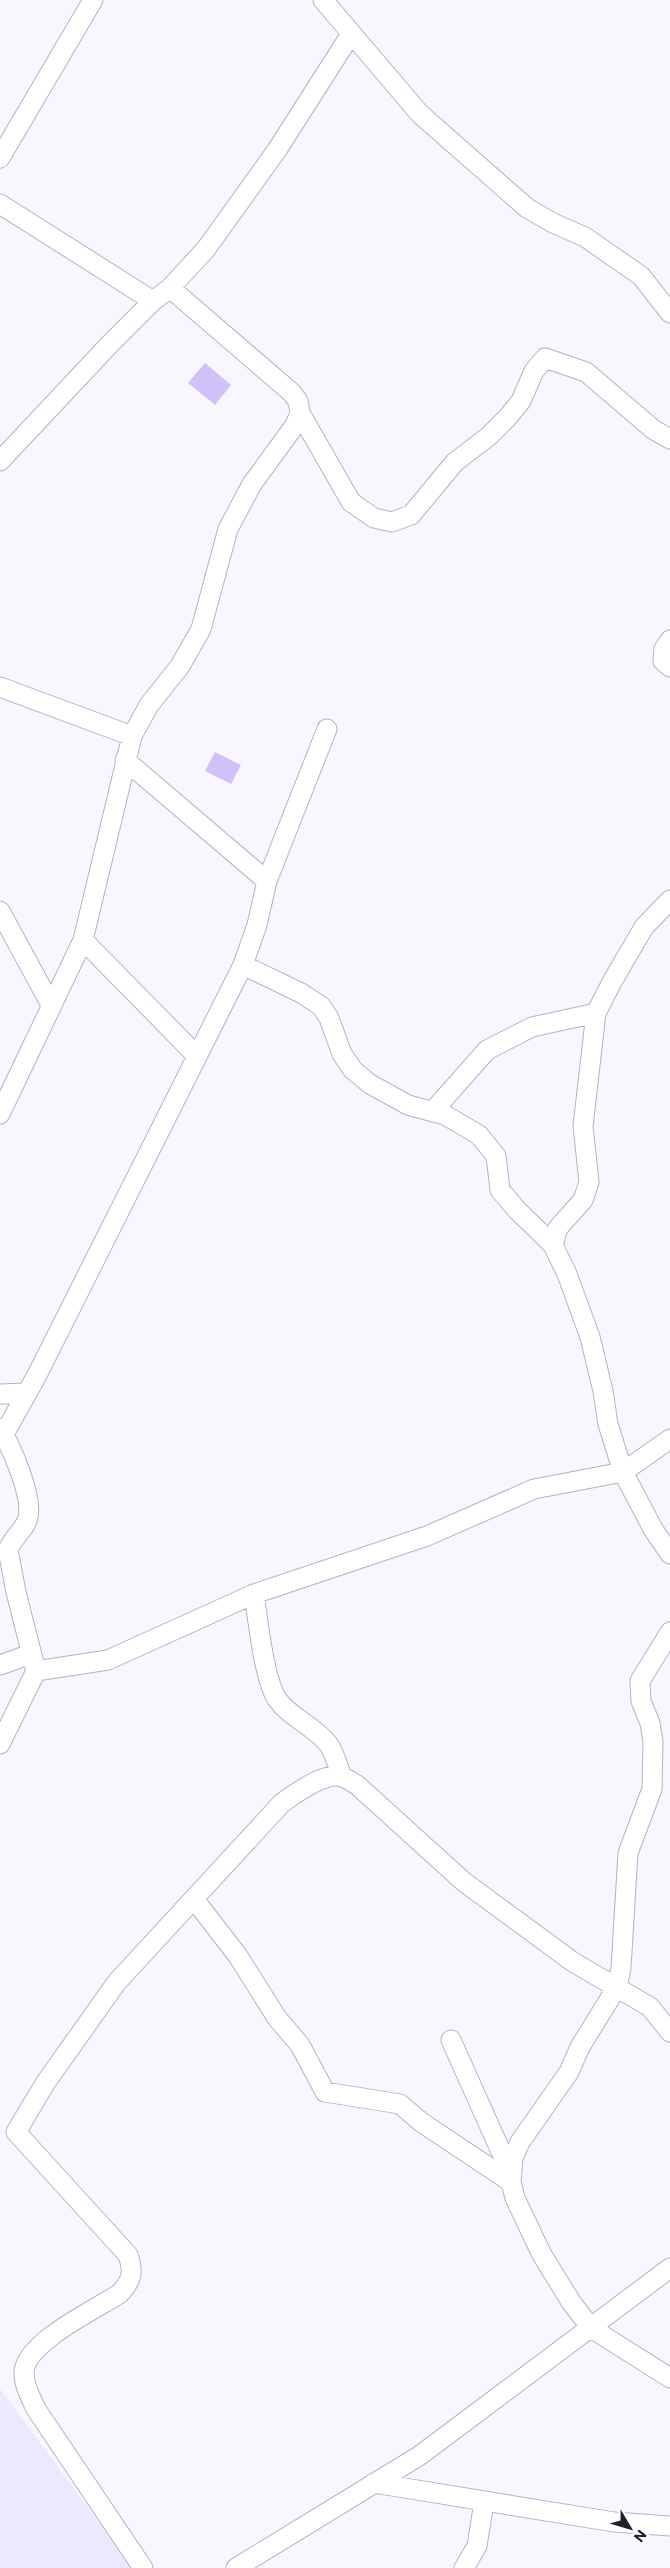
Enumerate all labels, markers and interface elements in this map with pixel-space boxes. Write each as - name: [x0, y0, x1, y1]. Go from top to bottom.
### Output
- north arrow: [605, 2503, 655, 2553]
- text: N: [631, 2527, 651, 2546]

